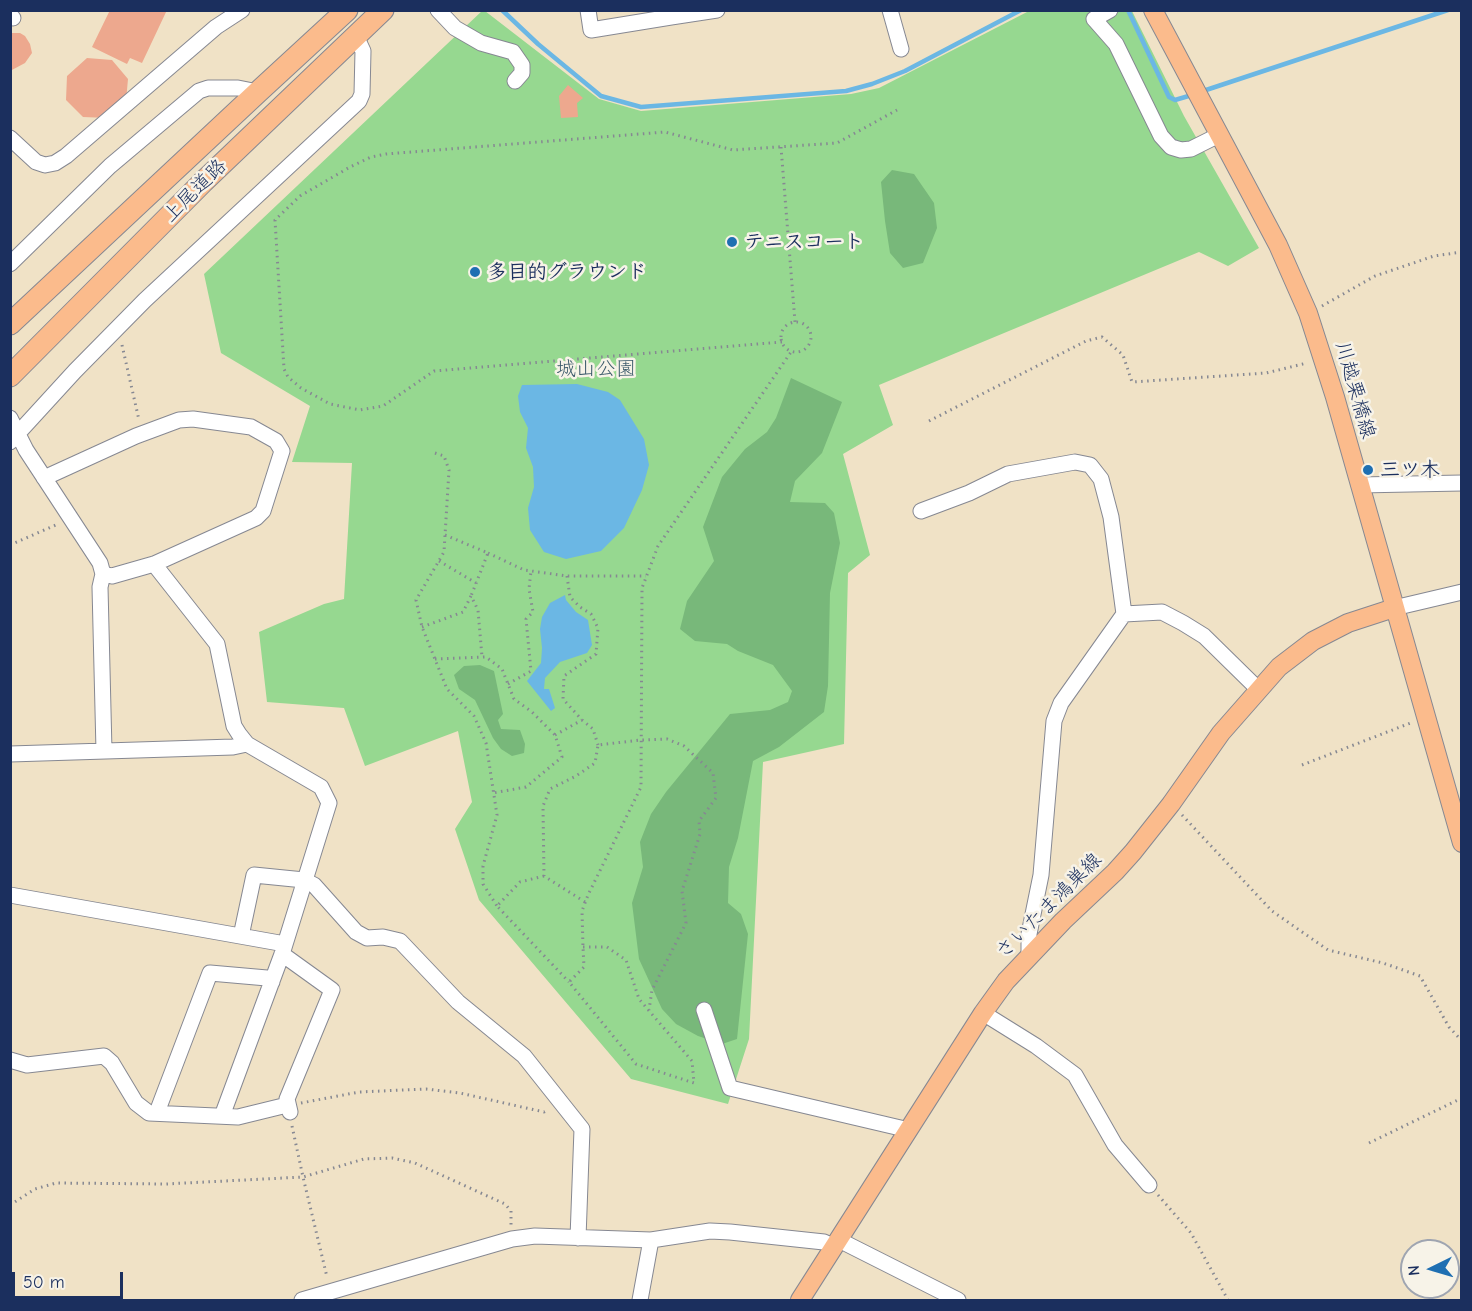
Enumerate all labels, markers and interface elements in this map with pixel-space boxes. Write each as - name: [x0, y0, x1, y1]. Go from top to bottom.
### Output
- street label: 上尾道路: [158, 154, 232, 228]
- place label: テニスコート: [744, 230, 864, 254]
- marker: テニスコート: [725, 235, 739, 249]
- place label: 多目的グラウンド: [487, 260, 647, 284]
- marker: 多目的グラウンド: [468, 265, 482, 279]
- street label: 川越栗橋線: [1330, 339, 1380, 441]
- park label: 城山公園: [556, 357, 636, 381]
- place label: 三ツ木: [1380, 458, 1440, 482]
- marker: 三ツ木: [1361, 463, 1375, 477]
- street label: さいたま鴻巣線: [991, 848, 1107, 964]
- north arrow: [1400, 1239, 1460, 1299]
- scale bar: [15, 1260, 126, 1298]
- text: N: [1405, 1264, 1423, 1276]
- text: 50 m: [23, 1272, 65, 1293]

